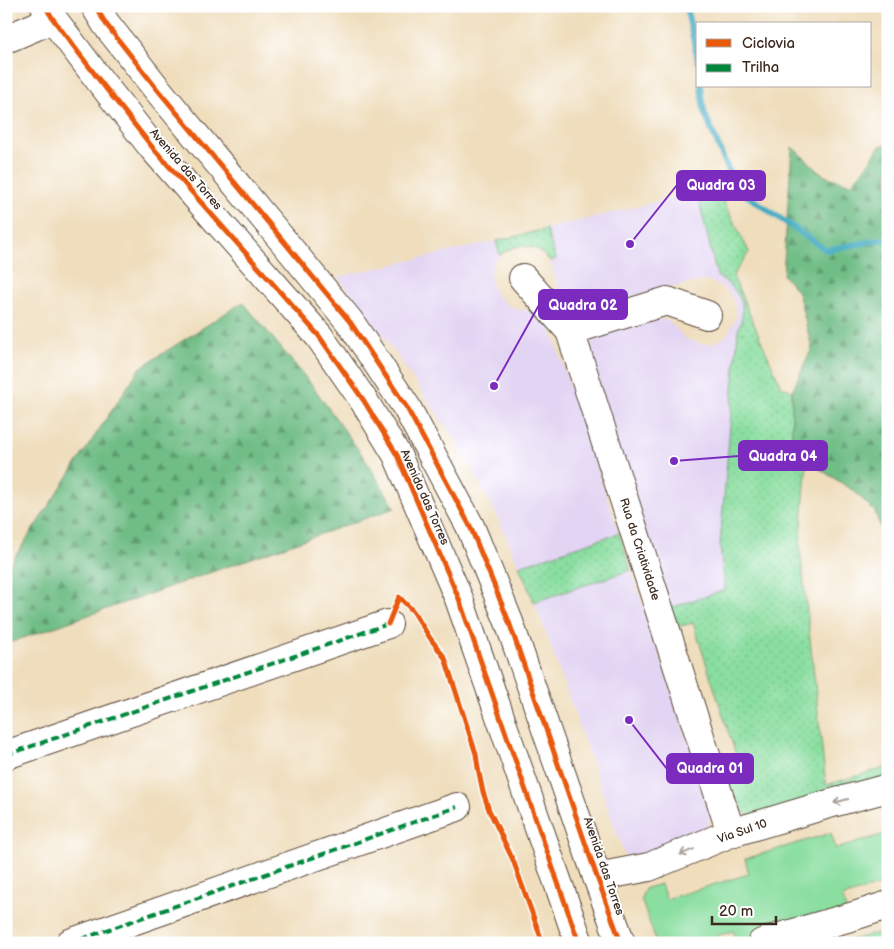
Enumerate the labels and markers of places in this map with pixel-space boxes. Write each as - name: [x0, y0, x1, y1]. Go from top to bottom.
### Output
- callout: Quadra 03: [677, 171, 765, 200]
- callout: Quadra 02: [539, 290, 627, 319]
- callout: Quadra 04: [739, 441, 827, 470]
- callout: Quadra 01: [667, 754, 753, 783]

